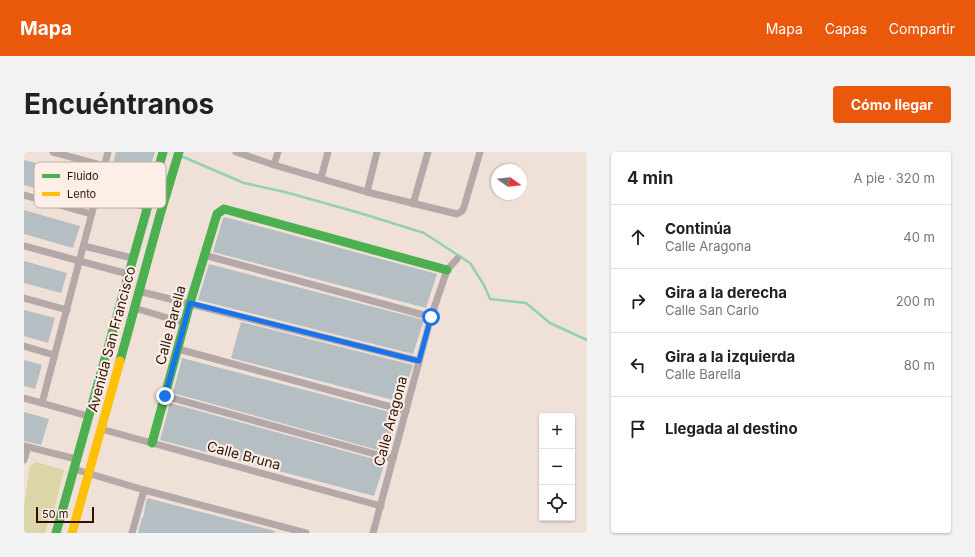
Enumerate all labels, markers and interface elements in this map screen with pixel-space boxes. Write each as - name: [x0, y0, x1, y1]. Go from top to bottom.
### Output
- text: Mapa: [20, 17, 72, 40]
- text: Mapa: [766, 20, 803, 37]
- text: Capas: [825, 20, 867, 37]
- text: Compartir: [889, 20, 955, 37]
- button: Cómo llegar: [833, 86, 951, 123]
- text: Encuéntranos: [24, 87, 214, 121]
- legend: [34, 162, 166, 208]
- north arrow: [491, 164, 527, 200]
- text: 4 min: [627, 168, 673, 188]
- text: Fluido: [67, 169, 99, 183]
- text: A pie · 320 m: [853, 170, 935, 186]
- text: Lento: [67, 187, 97, 201]
- text: Continúa: [665, 219, 732, 238]
- icon: ahead: [627, 226, 649, 248]
- text: 40 m: [903, 229, 935, 245]
- text: Calle Aragona: [665, 238, 751, 254]
- street label: Avenida San Francisco: [83, 264, 139, 414]
- street label: Calle Barella: [151, 283, 189, 367]
- text: Gira a la derecha: [665, 283, 787, 302]
- icon: right: [627, 290, 649, 312]
- text: 200 m: [896, 293, 935, 309]
- text: Calle San Carlo: [665, 302, 759, 318]
- route start: [422, 308, 440, 326]
- text: Gira a la izquierda: [665, 347, 795, 366]
- icon: left: [627, 354, 649, 376]
- text: 80 m: [904, 357, 935, 373]
- text: Calle Barella: [665, 366, 741, 382]
- street label: Calle Aragona: [370, 374, 410, 468]
- route end: [156, 387, 174, 405]
- map controls: [539, 413, 575, 521]
- button: +: [539, 413, 575, 449]
- icon: arrive: [627, 418, 649, 440]
- text: Llegada al destino: [665, 419, 798, 438]
- street label: Calle Bruna: [205, 437, 283, 473]
- button: −: [539, 449, 575, 485]
- button: locate: [539, 485, 575, 521]
- scale bar: [36, 505, 94, 524]
- text: 50 m: [42, 507, 68, 521]

